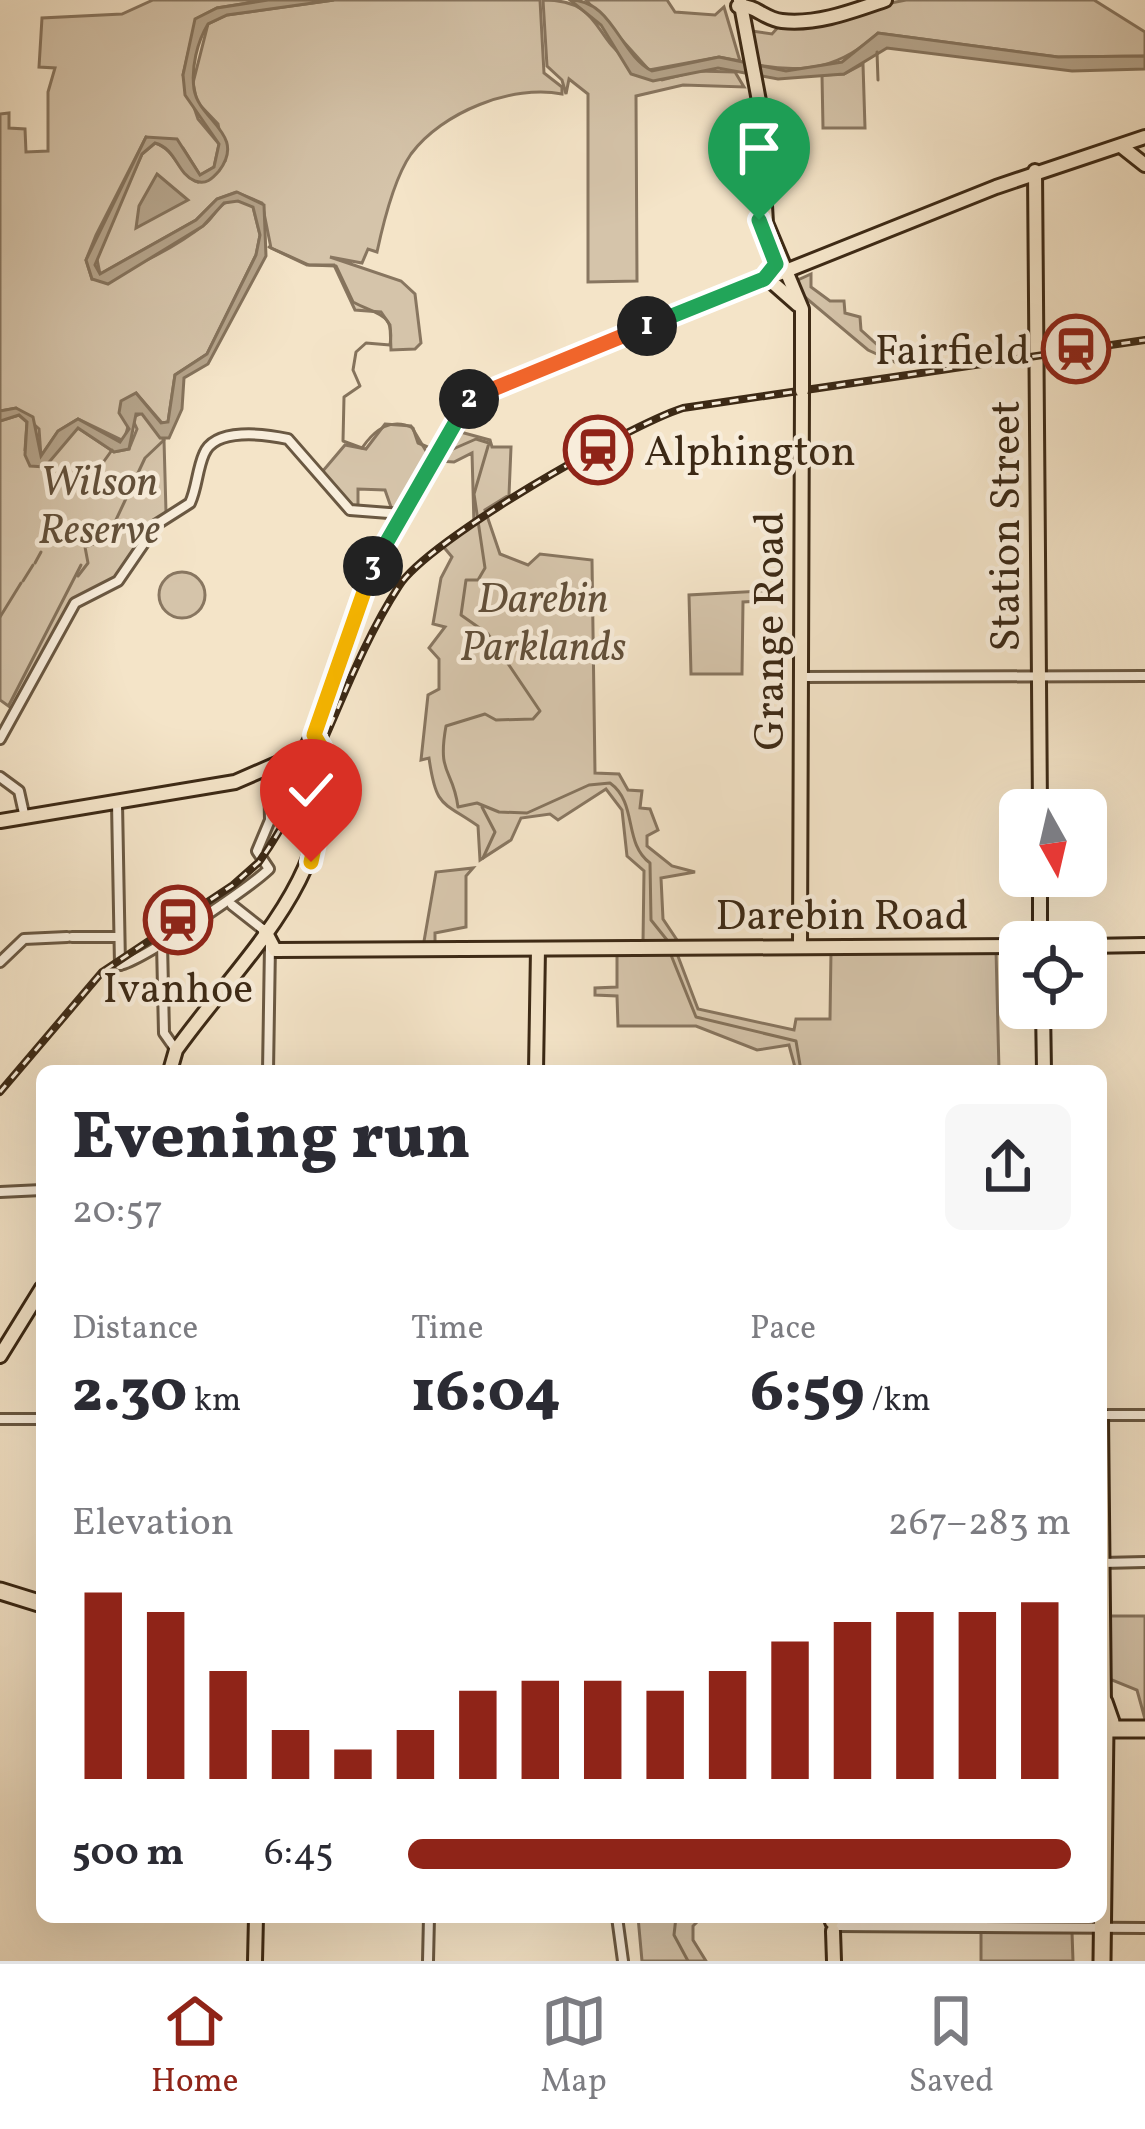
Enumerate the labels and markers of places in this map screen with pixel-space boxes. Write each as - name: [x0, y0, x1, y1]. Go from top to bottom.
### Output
- pin: [708, 97, 810, 220]
- pin: 1: [617, 296, 677, 356]
- station icon: Fairfield: [1041, 314, 1111, 384]
- place label: Fairfield: [875, 324, 1030, 383]
- pin: 2: [439, 369, 499, 429]
- station icon: Alphington: [563, 415, 633, 485]
- place label: Alphington: [644, 425, 856, 484]
- pin: 3: [343, 536, 403, 596]
- pin: [260, 739, 362, 862]
- station icon: Ivanhoe: [143, 885, 213, 955]
- place label: Ivanhoe: [103, 962, 253, 1021]

